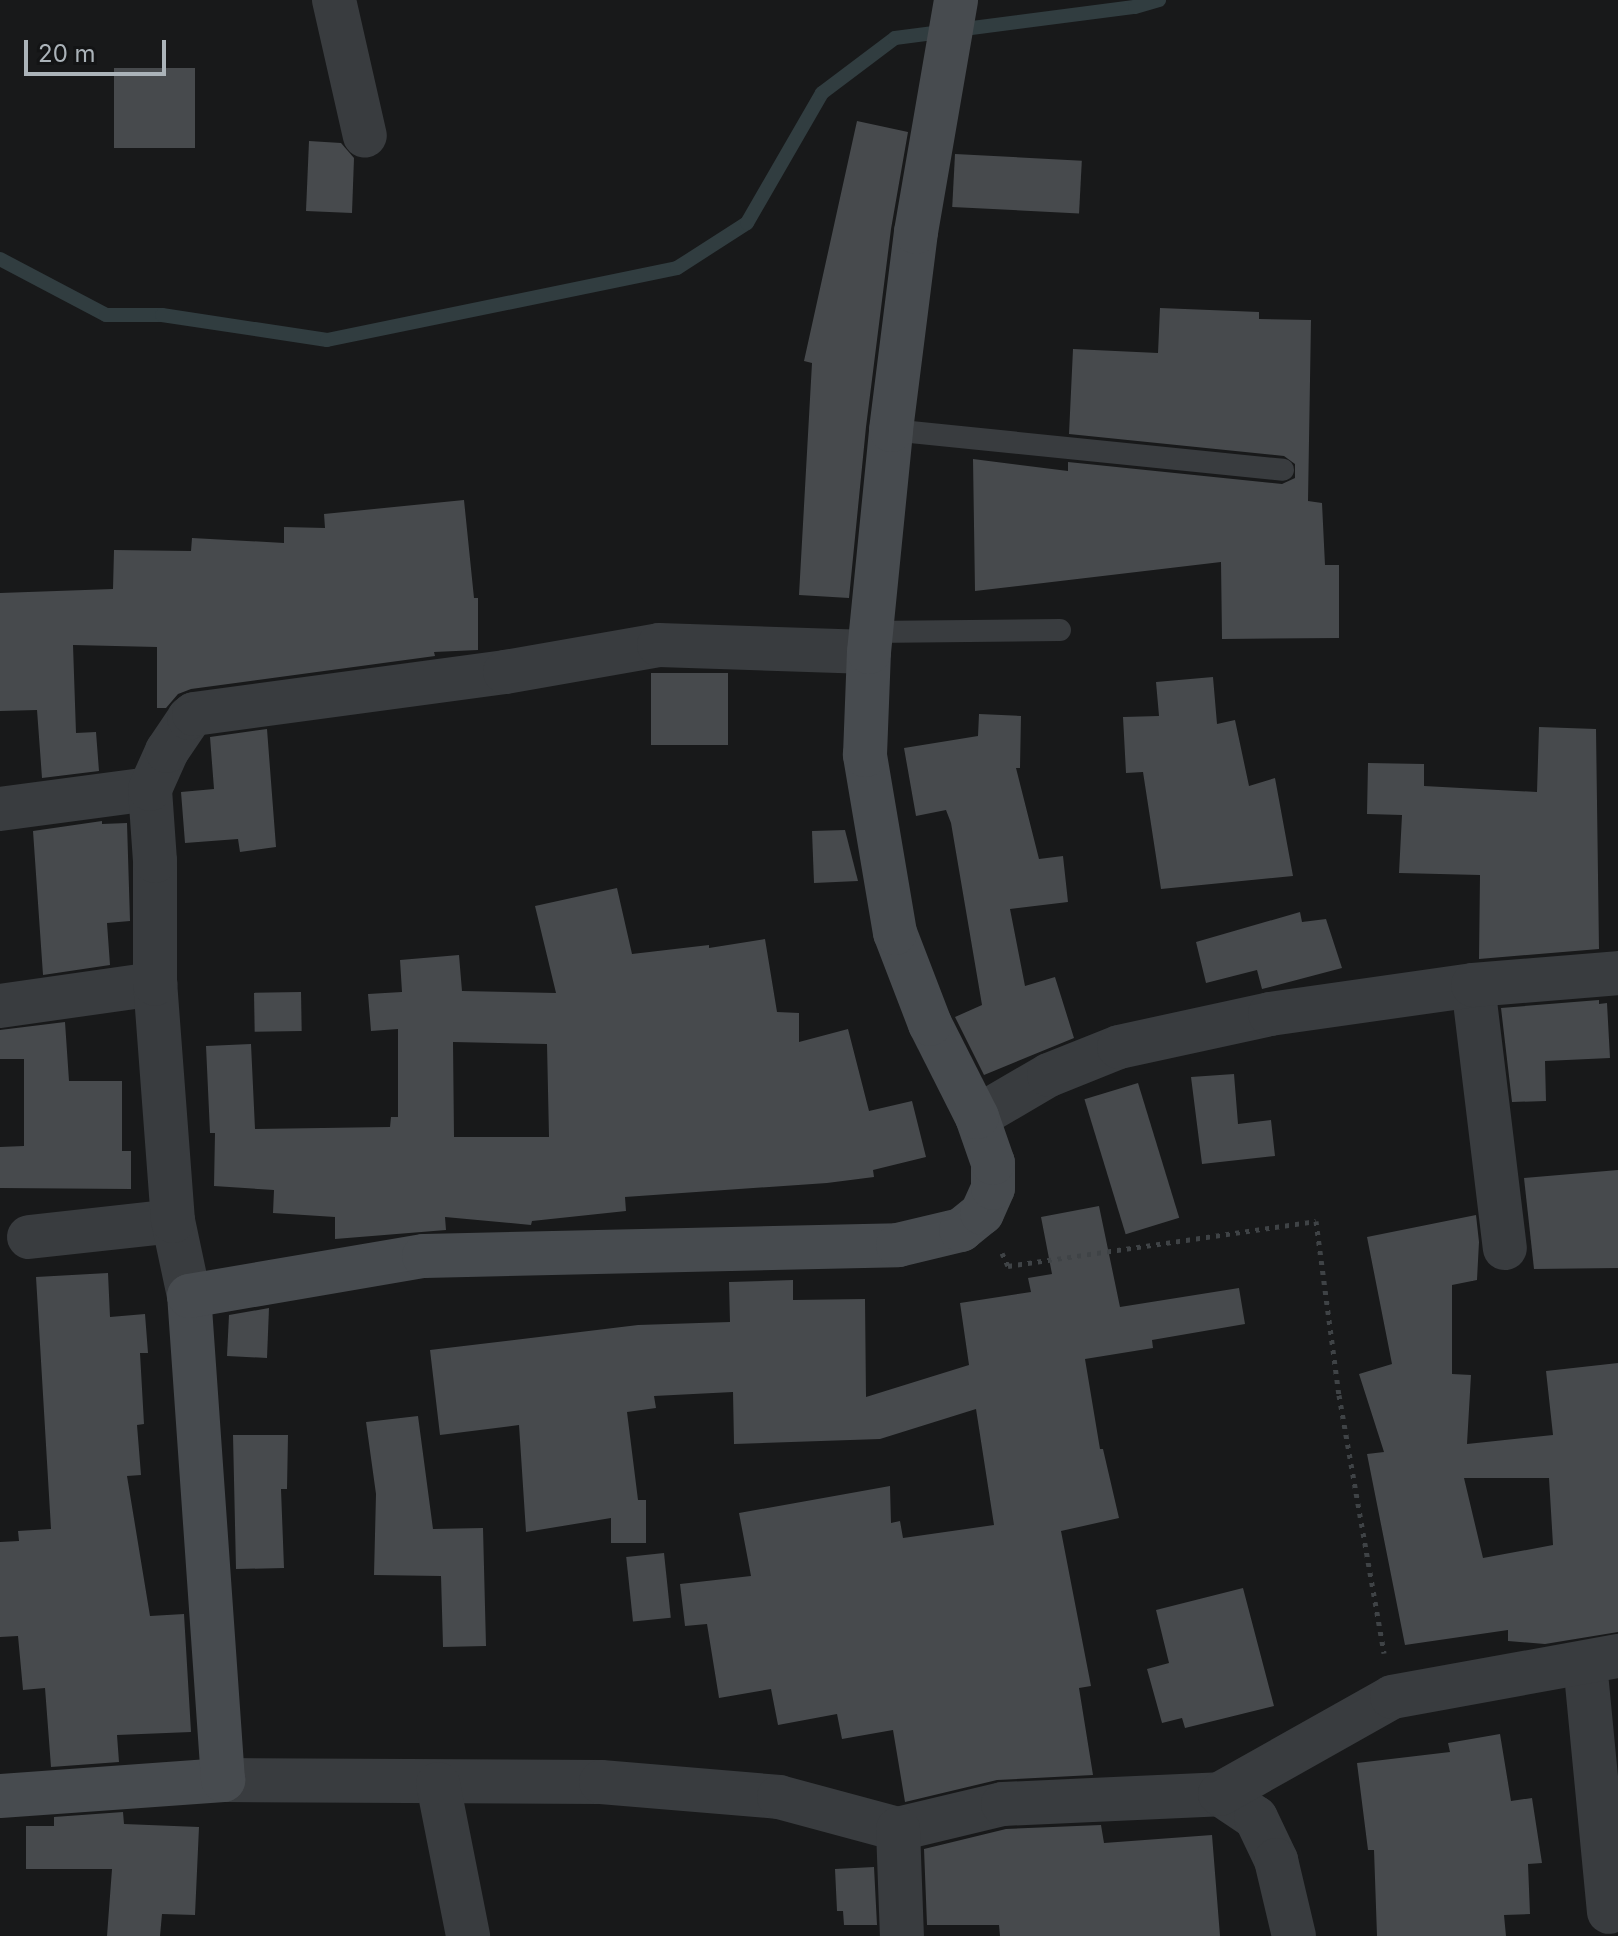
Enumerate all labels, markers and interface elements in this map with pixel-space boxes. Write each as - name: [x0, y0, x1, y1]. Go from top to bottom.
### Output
- scale bar: [28, 24, 170, 74]
- text: 20 m: [38, 39, 96, 68]

